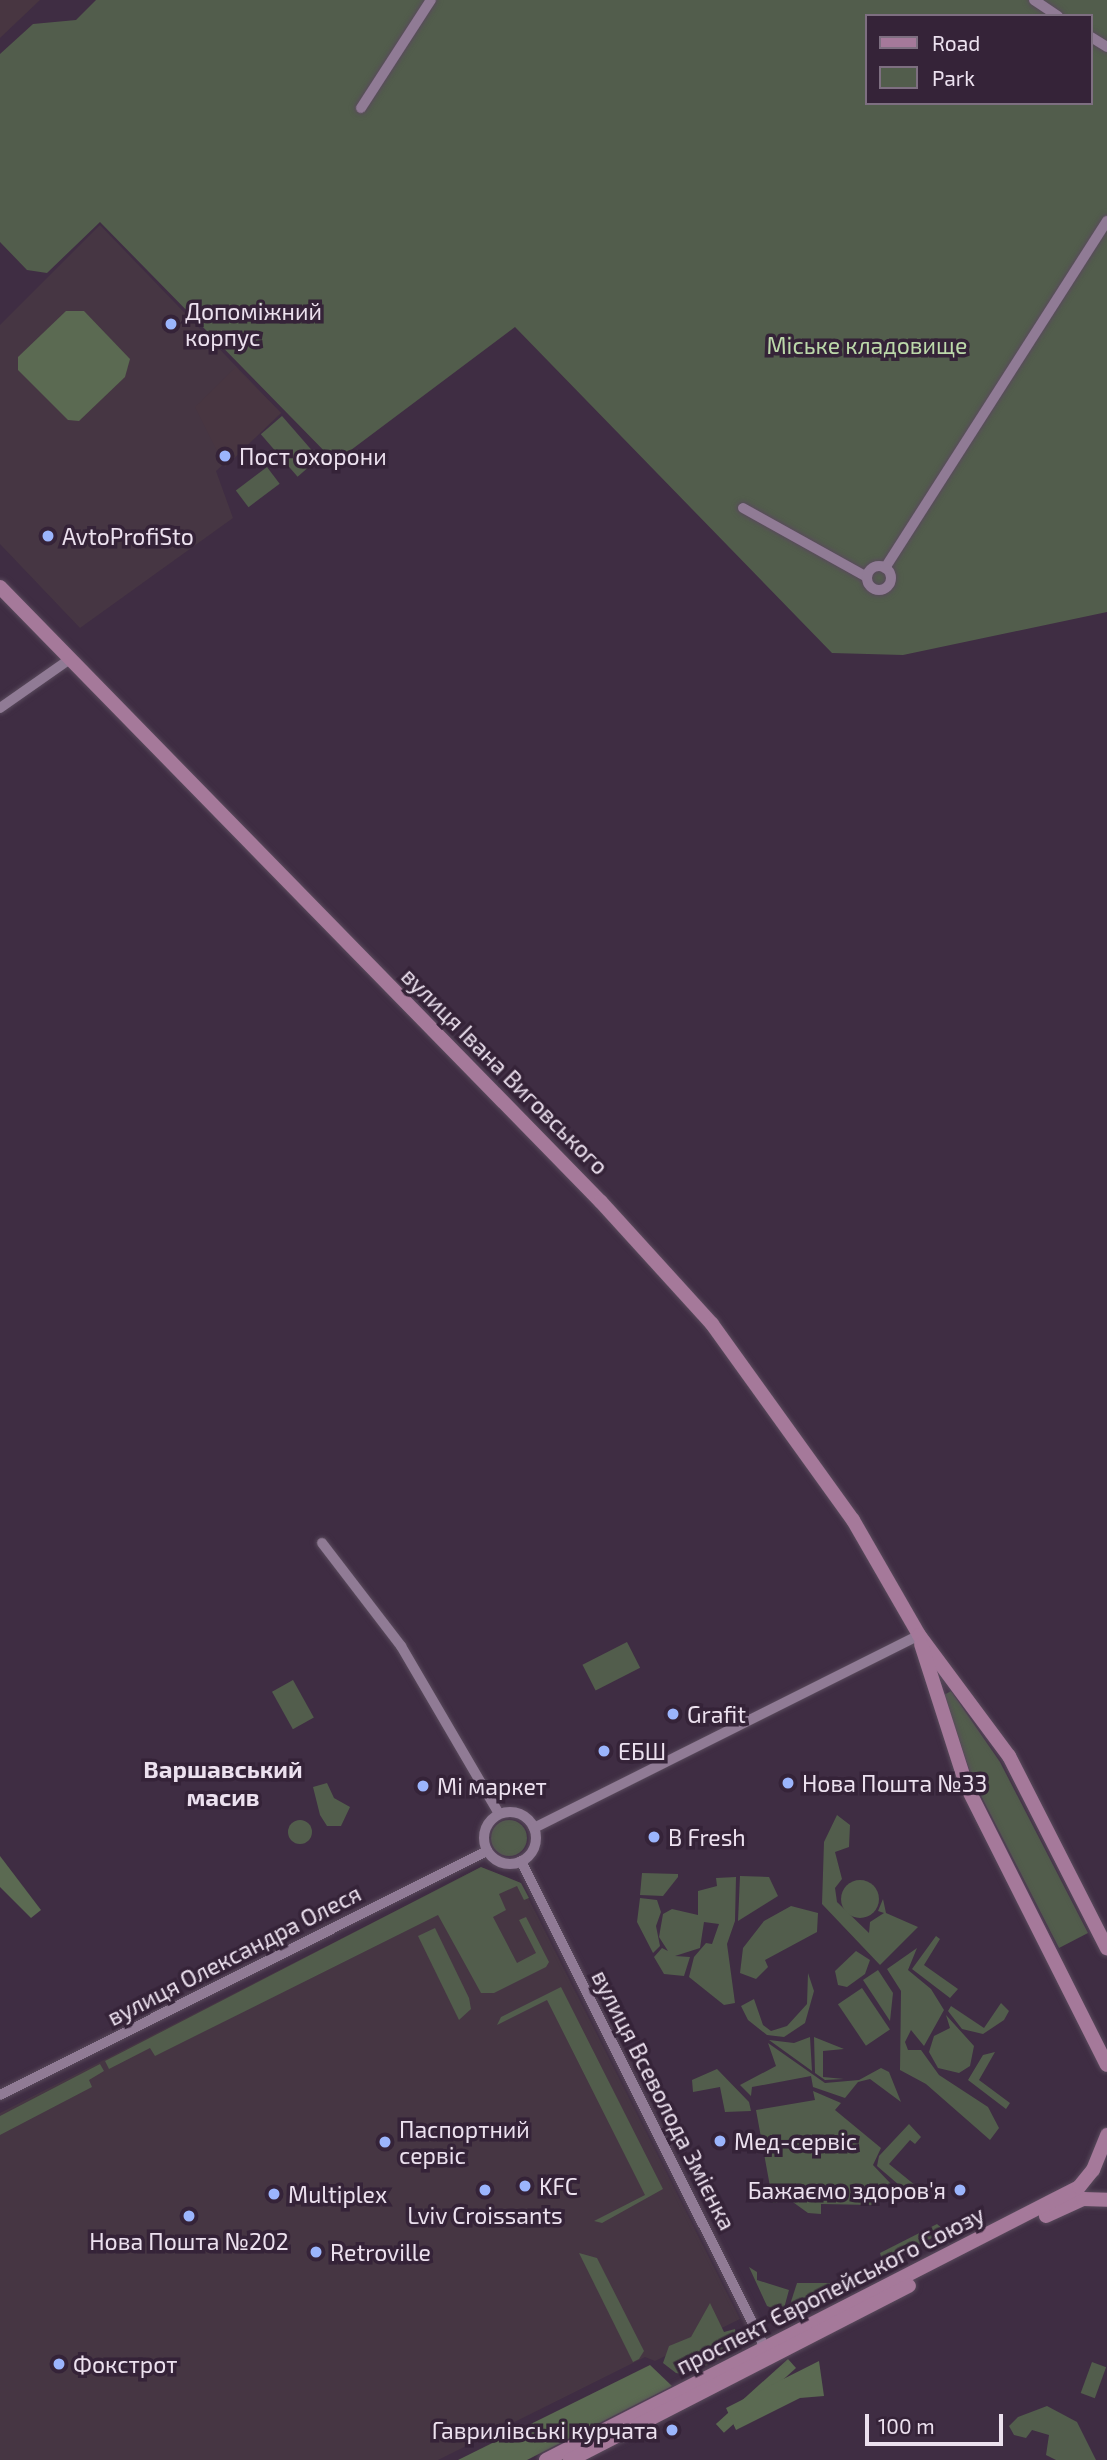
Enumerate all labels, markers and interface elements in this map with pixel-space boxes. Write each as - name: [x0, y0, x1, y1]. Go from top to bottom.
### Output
- legend: [866, 14, 1093, 105]
- text: Road: [932, 30, 980, 55]
- text: Park: [932, 65, 975, 90]
- place label: Допоміжний корпус: [185, 297, 322, 351]
- marker: Допоміжний корпус: [163, 316, 179, 332]
- park label: Міське кладовище: [766, 331, 968, 359]
- place label: Пост охорони: [239, 442, 387, 470]
- marker: Пост охорони: [217, 448, 233, 464]
- place label: AvtoProfiSto: [62, 522, 194, 550]
- marker: AvtoProfiSto: [40, 528, 56, 544]
- street label: вулиця Івана Виговського: [396, 962, 614, 1180]
- place label: Grafit: [687, 1700, 746, 1728]
- marker: Grafit: [665, 1706, 681, 1722]
- place label: ЕБШ: [618, 1737, 666, 1765]
- marker: ЕБШ: [596, 1743, 612, 1759]
- district label: Варшавський масив: [143, 1755, 303, 1811]
- place label: Нова Пошта №33: [802, 1769, 987, 1797]
- place label: Mi маркет: [437, 1772, 547, 1800]
- marker: Нова Пошта №33: [780, 1775, 796, 1791]
- marker: Mi маркет: [415, 1778, 431, 1794]
- place label: B Fresh: [668, 1823, 746, 1851]
- marker: B Fresh: [646, 1829, 662, 1845]
- street label: вулиця Олександра Олеся: [103, 1879, 365, 2031]
- street label: вулиця Всеволода Змієнка: [586, 1965, 742, 2235]
- place label: Паспортний сервіс: [399, 2115, 530, 2169]
- place label: Мед-сервіс: [734, 2127, 857, 2155]
- marker: Мед-сервіс: [712, 2133, 728, 2149]
- marker: Паспортний сервіс: [377, 2134, 393, 2150]
- place label: KFC: [539, 2172, 578, 2200]
- place label: Бажаємо здоров'я: [748, 2176, 946, 2204]
- marker: KFC: [517, 2178, 533, 2194]
- place label: Multiplex: [288, 2180, 387, 2208]
- marker: Lviv Croissants: [477, 2182, 493, 2198]
- marker: Бажаємо здоров'я: [952, 2182, 968, 2198]
- marker: Multiplex: [266, 2186, 282, 2202]
- street label: проспект Європейського Союзу: [671, 2200, 989, 2380]
- place label: Lviv Croissants: [407, 2201, 563, 2229]
- marker: Нова Пошта №202: [181, 2208, 197, 2224]
- place label: Нова Пошта №202: [89, 2227, 289, 2255]
- place label: Retroville: [330, 2238, 431, 2266]
- marker: Retroville: [308, 2244, 324, 2260]
- place label: Фокстрот: [73, 2350, 177, 2378]
- marker: Фокстрот: [51, 2356, 67, 2372]
- scale bar: [869, 2400, 1007, 2444]
- text: 100 m: [878, 2413, 935, 2438]
- place label: Гаврилівські курчата: [432, 2416, 658, 2444]
- marker: Гаврилівські курчата: [664, 2422, 680, 2438]

